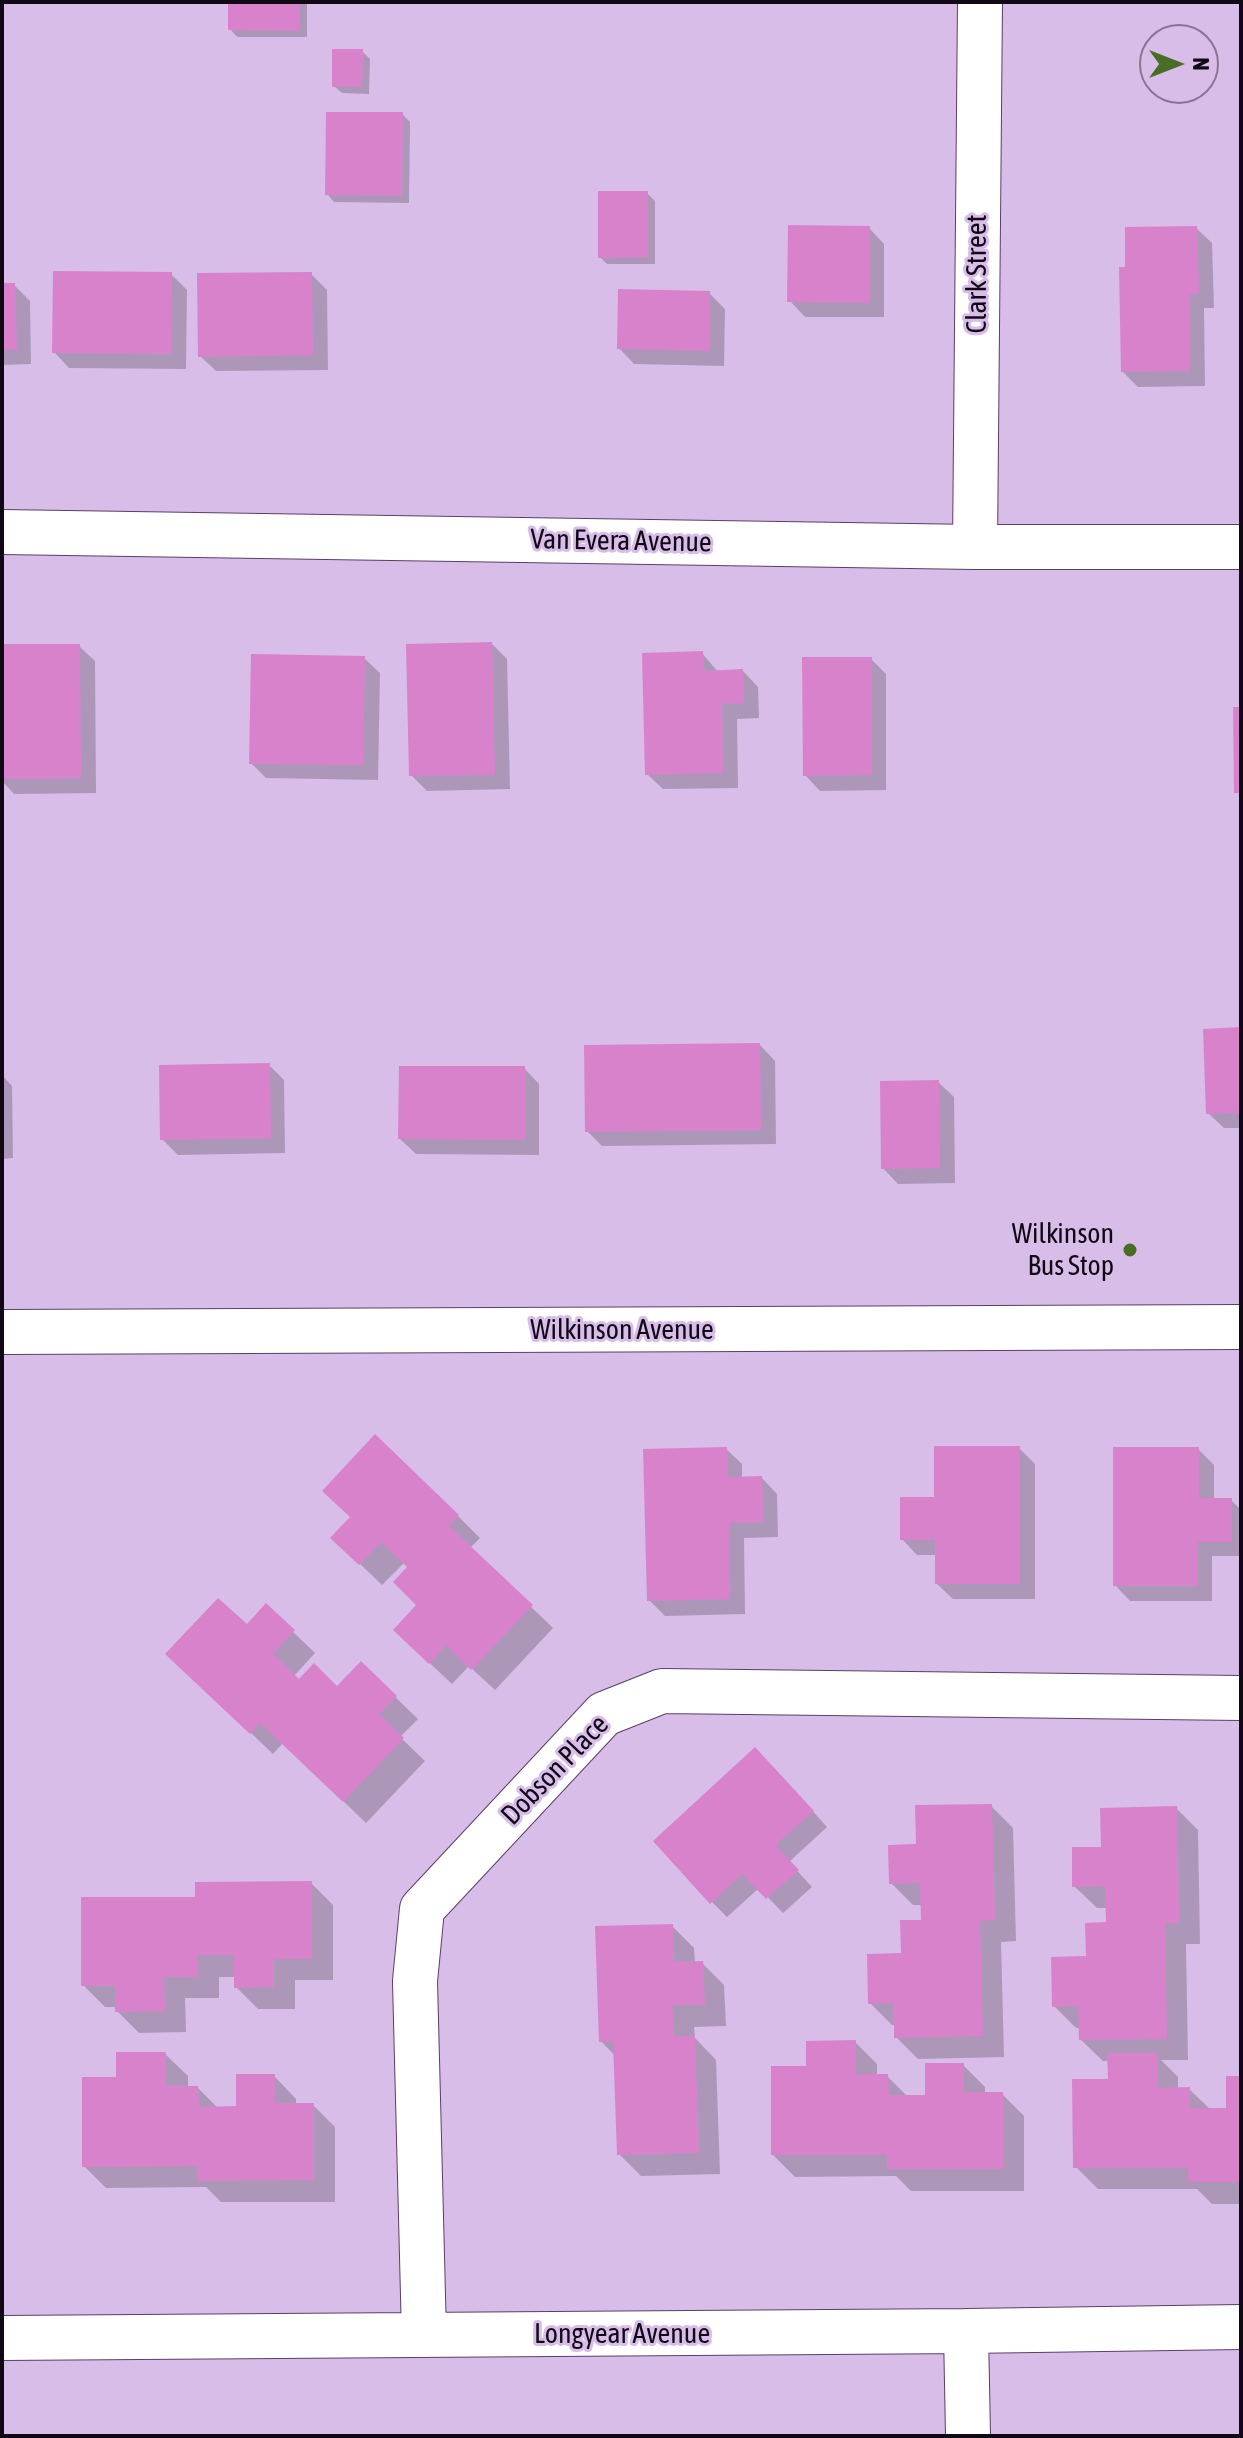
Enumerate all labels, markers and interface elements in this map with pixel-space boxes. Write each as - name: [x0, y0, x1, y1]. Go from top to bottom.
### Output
- north arrow: [1139, 24, 1219, 104]
- text: N: [1188, 58, 1214, 70]
- street label: Clark Street: [960, 215, 994, 333]
- street label: Van Evera Avenue: [530, 523, 712, 559]
- place label: Wilkinson Bus Stop: [1012, 1217, 1114, 1283]
- marker: Wilkinson Bus Stop: [1121, 1241, 1139, 1259]
- street label: Wilkinson Avenue: [530, 1313, 714, 1347]
- street label: Dobson Place: [494, 1708, 616, 1832]
- street label: Longyear Avenue: [534, 2317, 710, 2351]

